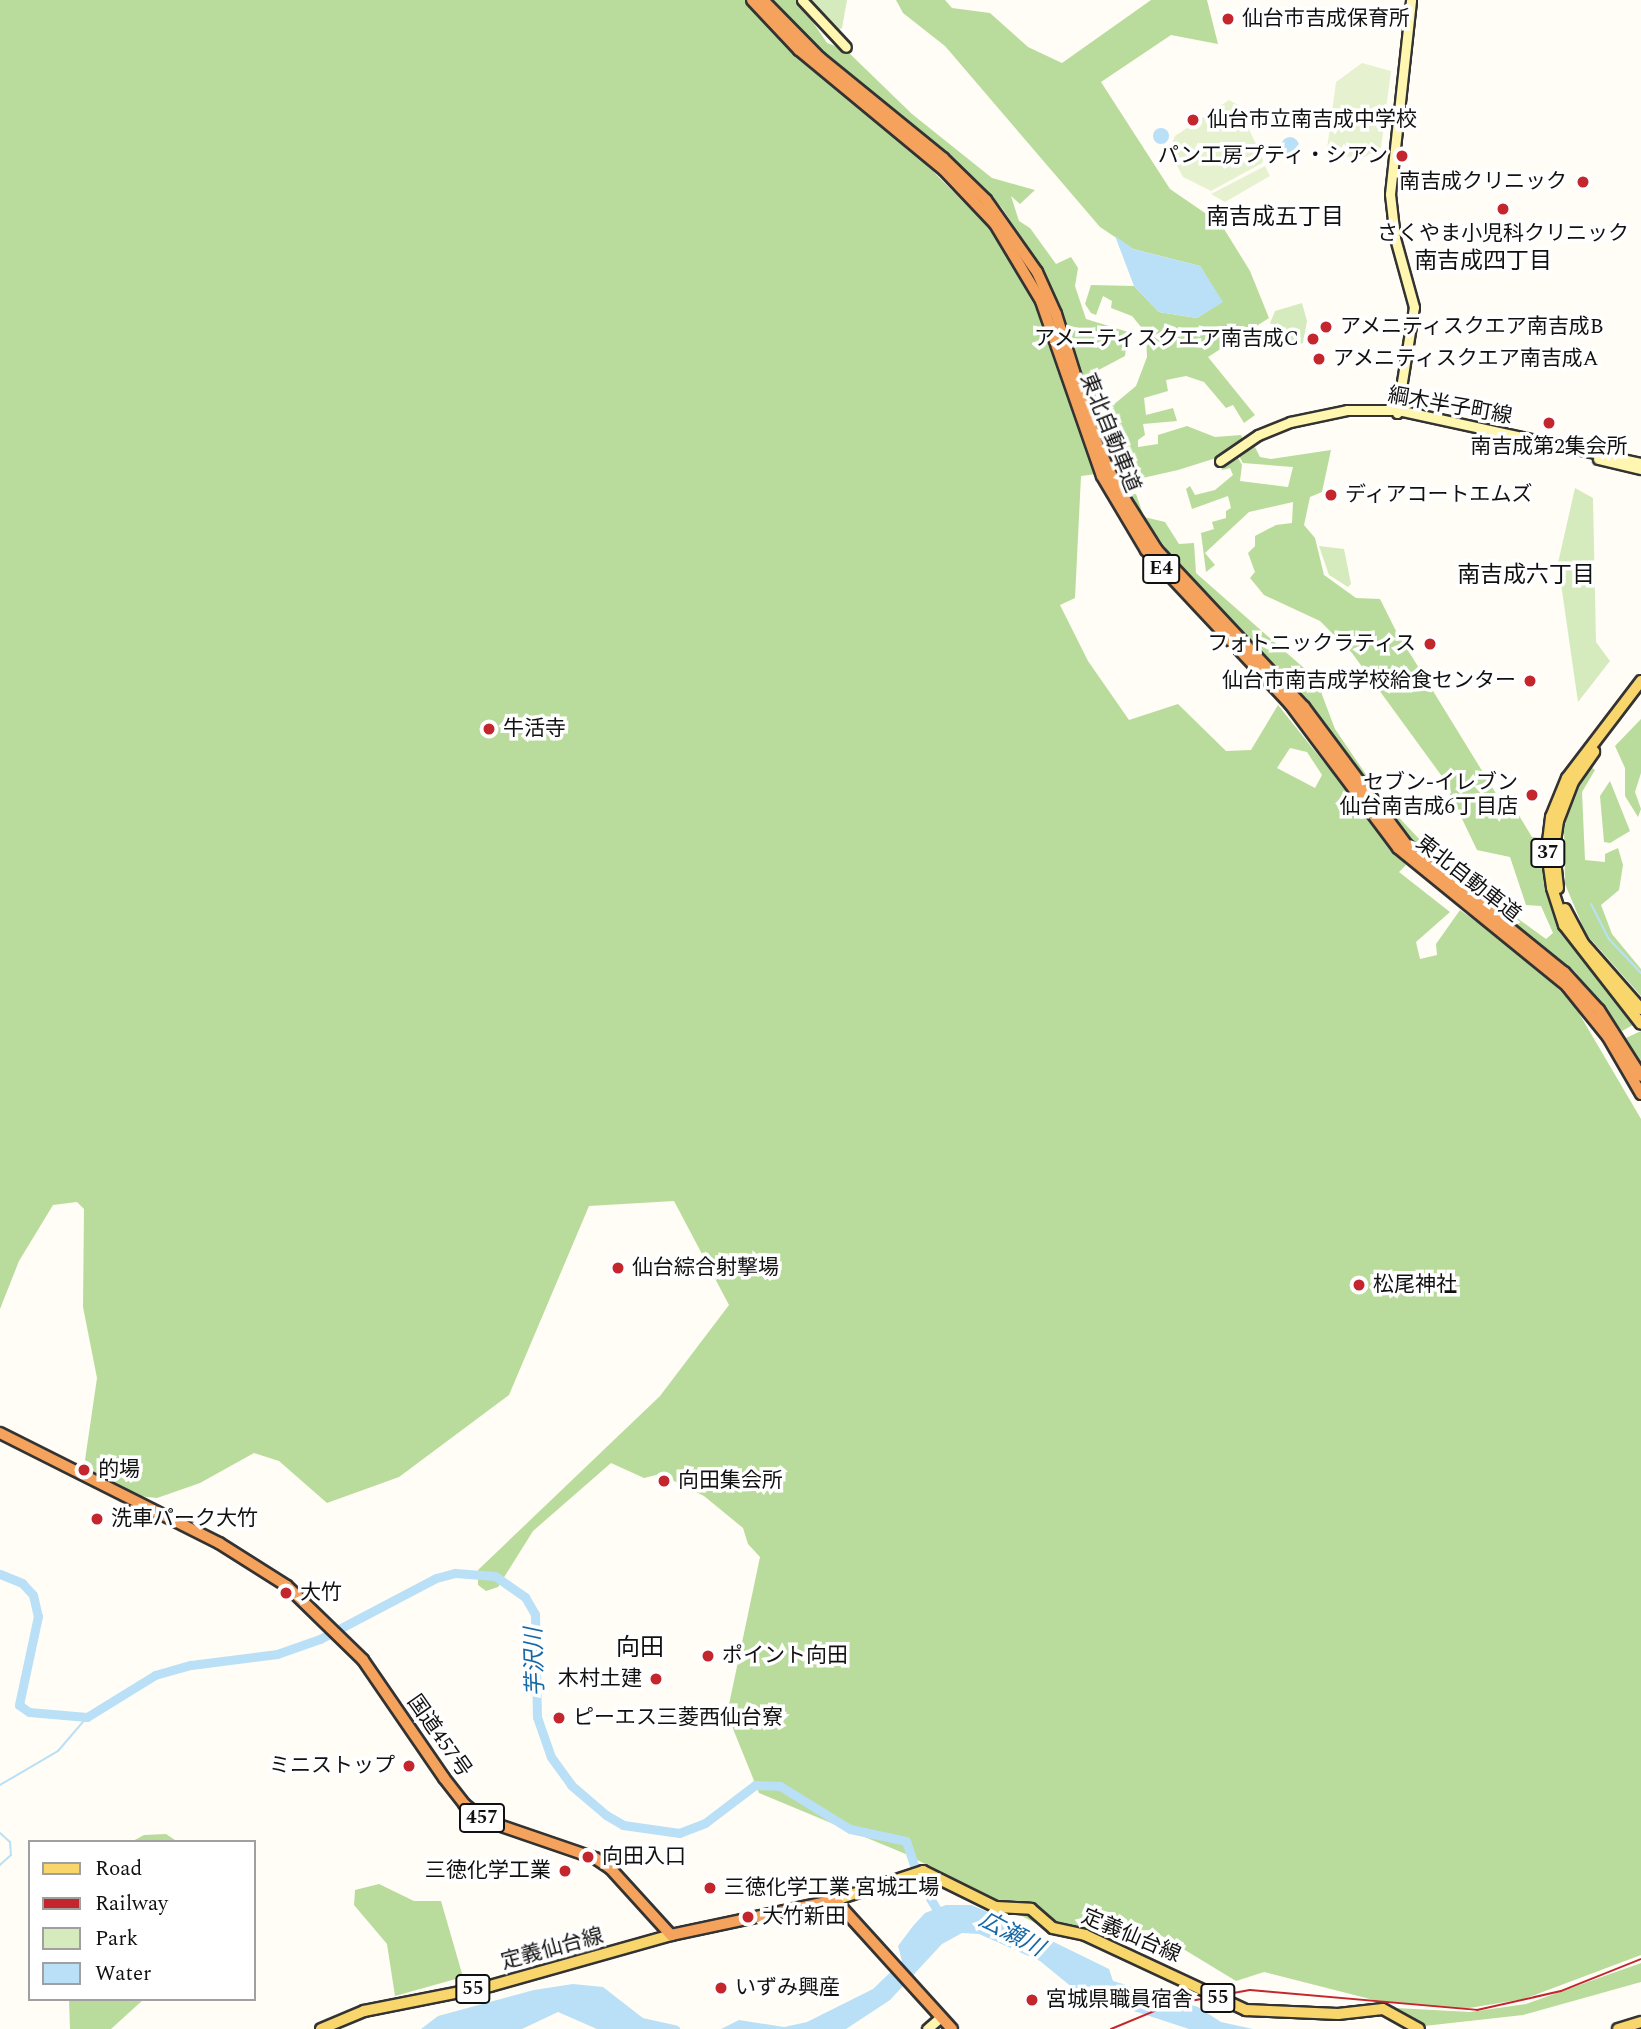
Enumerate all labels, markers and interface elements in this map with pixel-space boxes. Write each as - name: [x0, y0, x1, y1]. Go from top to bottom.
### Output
- place label: 仙台市吉成保育所: [1242, 6, 1410, 32]
- marker: 仙台市吉成保育所: [1220, 11, 1236, 27]
- place label: 仙台市立南吉成中学校: [1207, 107, 1417, 133]
- marker: 仙台市立南吉成中学校: [1185, 112, 1201, 128]
- place label: パン工房プティ・シアン: [1157, 143, 1388, 169]
- marker: パン工房プティ・シアン: [1394, 148, 1410, 164]
- place label: 南吉成クリニック: [1399, 169, 1567, 195]
- marker: 南吉成クリニック: [1573, 172, 1593, 192]
- marker: さくやま小児科クリニック: [1493, 199, 1513, 219]
- district label: 南吉成五丁目: [1206, 204, 1344, 232]
- place label: さくやま小児科クリニック: [1377, 221, 1629, 247]
- district label: 南吉成四丁目: [1414, 248, 1552, 276]
- place label: アメニティスクエア南吉成B: [1340, 314, 1606, 340]
- marker: アメニティスクエア南吉成B: [1318, 319, 1334, 335]
- place label: アメニティスクエア南吉成C: [1032, 326, 1299, 352]
- marker: アメニティスクエア南吉成C: [1305, 331, 1321, 347]
- place label: アメニティスクエア南吉成A: [1333, 346, 1601, 372]
- marker: アメニティスクエア南吉成A: [1311, 351, 1327, 367]
- street label: 東北自動車道: [1075, 370, 1145, 496]
- street label: 綱木半子町線: [1386, 383, 1514, 429]
- marker: 南吉成第2集会所: [1541, 415, 1557, 431]
- place label: 南吉成第2集会所: [1470, 434, 1628, 460]
- place label: ディアコートエムズ: [1345, 482, 1534, 508]
- marker: ディアコートエムズ: [1323, 487, 1339, 503]
- road number: E4: [1142, 554, 1180, 584]
- district label: 南吉成六丁目: [1457, 562, 1595, 590]
- place label: フォトニックラティス: [1206, 631, 1416, 657]
- marker: フォトニックラティス: [1422, 636, 1438, 652]
- place label: 仙台市南吉成学校給食センター: [1222, 668, 1516, 694]
- marker: 仙台市南吉成学校給食センター: [1522, 673, 1538, 689]
- place label: 牛活寺: [503, 716, 566, 742]
- marker: 牛活寺: [481, 721, 497, 737]
- place label: セブン-イレブン 仙台南吉成6丁目店: [1340, 770, 1518, 820]
- marker: セブン-イレブン 仙台南吉成6丁目店: [1524, 787, 1540, 803]
- street label: 東北自動車道: [1411, 830, 1525, 928]
- road number: 37: [1529, 838, 1567, 868]
- place label: 仙台綜合射撃場: [632, 1255, 779, 1281]
- marker: 仙台綜合射撃場: [610, 1260, 626, 1276]
- place label: 松尾神社: [1373, 1272, 1457, 1298]
- marker: 松尾神社: [1351, 1277, 1367, 1293]
- place label: 的場: [98, 1457, 140, 1483]
- marker: 的場: [76, 1462, 92, 1478]
- place label: 向田集会所: [678, 1468, 783, 1494]
- marker: 向田集会所: [656, 1473, 672, 1489]
- place label: 洗車パーク大竹: [111, 1506, 258, 1532]
- marker: 洗車パーク大竹: [89, 1511, 105, 1527]
- place label: 大竹: [300, 1580, 342, 1606]
- marker: 大竹: [278, 1585, 294, 1601]
- water label: 芋沢川: [521, 1627, 551, 1697]
- district label: 向田: [616, 1635, 664, 1663]
- place label: ポイント向田: [722, 1643, 848, 1669]
- marker: ポイント向田: [700, 1648, 716, 1664]
- place label: 木村土建: [558, 1666, 642, 1692]
- marker: 木村土建: [648, 1671, 664, 1687]
- street label: 国道457号: [402, 1690, 476, 1782]
- place label: ピーエス三菱西仙台寮: [573, 1705, 783, 1731]
- marker: ピーエス三菱西仙台寮: [551, 1710, 567, 1726]
- place label: ミニストップ: [269, 1753, 395, 1779]
- marker: ミニストップ: [401, 1758, 417, 1774]
- road number: 457: [458, 1802, 506, 1834]
- legend: [28, 1840, 256, 2001]
- place label: 向田入口: [602, 1844, 686, 1870]
- marker: 向田入口: [580, 1849, 596, 1865]
- text: Road: [95, 1853, 142, 1885]
- place label: 三徳化学工業: [425, 1858, 551, 1884]
- marker: 三徳化学工業: [557, 1863, 573, 1879]
- place label: 三徳化学工業 宮城工場: [724, 1875, 939, 1901]
- marker: 三徳化学工業 宮城工場: [702, 1880, 718, 1896]
- text: Railway: [95, 1888, 168, 1920]
- place label: 大竹新田: [762, 1904, 846, 1930]
- street label: 定義仙台線: [1078, 1904, 1184, 1968]
- water label: 広瀬川: [974, 1907, 1048, 1963]
- marker: 大竹新田: [740, 1909, 756, 1925]
- text: Park: [95, 1923, 138, 1955]
- street label: 定義仙台線: [498, 1923, 606, 1975]
- text: Water: [95, 1958, 151, 1990]
- road number: 55: [454, 1974, 492, 2005]
- place label: いずみ興産: [735, 1975, 840, 2001]
- marker: いずみ興産: [713, 1980, 729, 1996]
- road number: 55: [1199, 1982, 1237, 2014]
- place label: 宮城県職員宿舎: [1046, 1987, 1193, 2013]
- marker: 宮城県職員宿舎: [1024, 1992, 1040, 2008]

